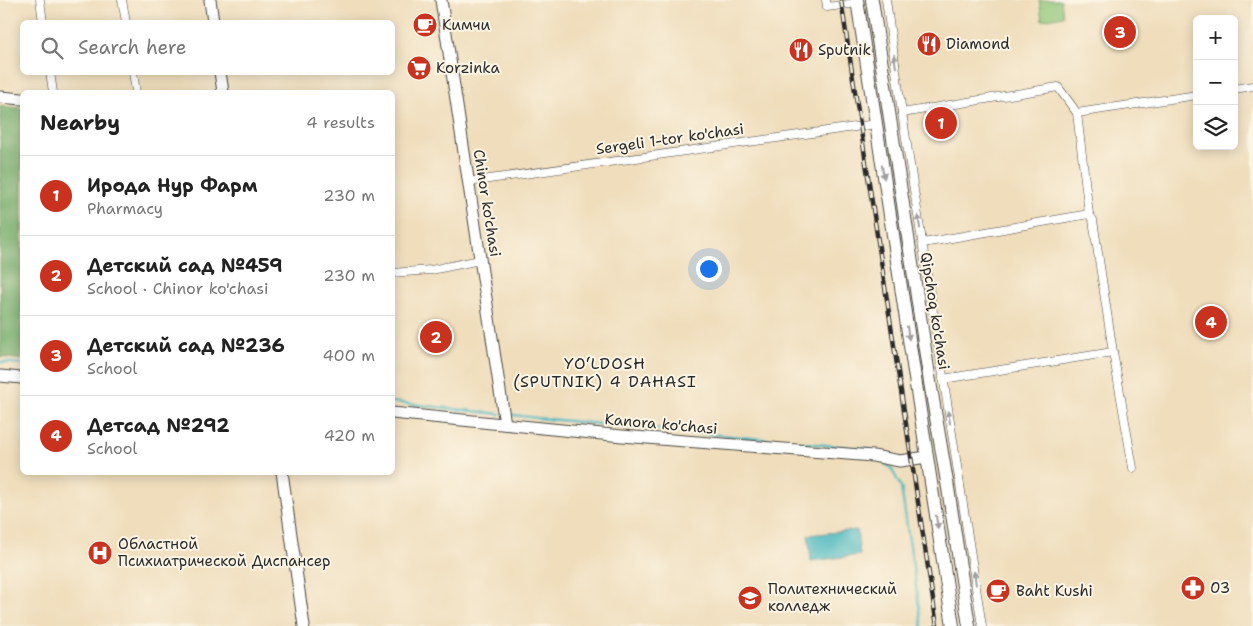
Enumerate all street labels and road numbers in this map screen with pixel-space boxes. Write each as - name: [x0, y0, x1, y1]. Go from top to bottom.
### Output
- street label: Sergeli 1-tor ko'chasi: [595, 119, 745, 159]
- street label: Chinor ko'chasi: [469, 148, 505, 258]
- street label: Qipchoq ko'chasi: [916, 251, 954, 371]
- street label: Kanora ko'chasi: [604, 409, 718, 439]

